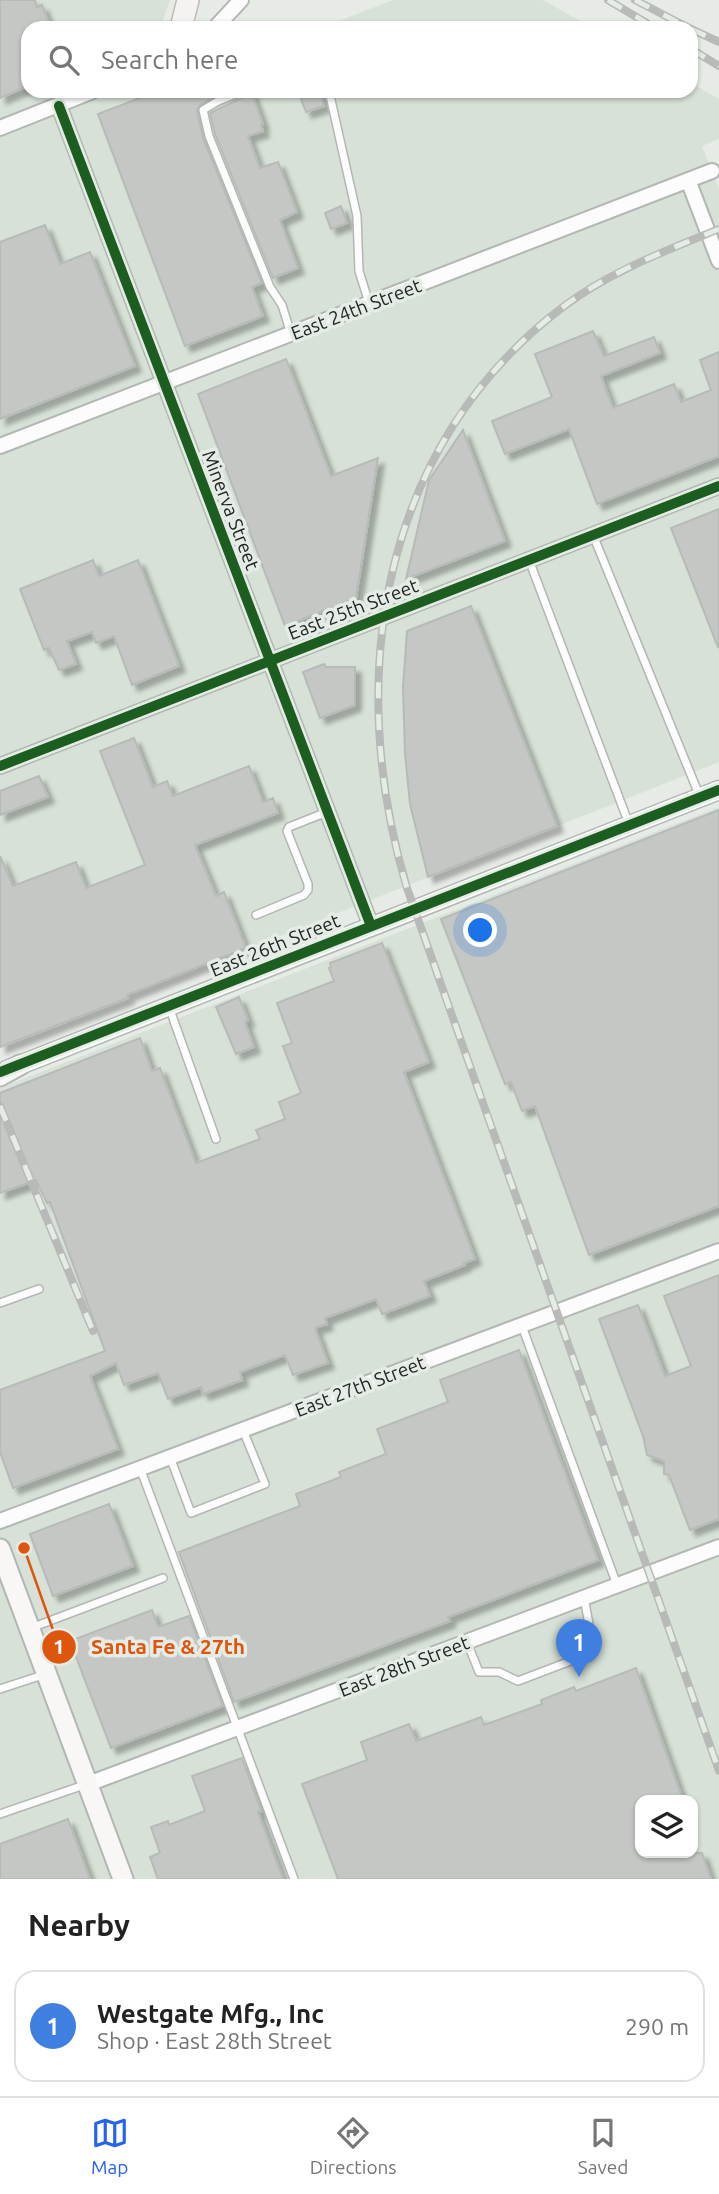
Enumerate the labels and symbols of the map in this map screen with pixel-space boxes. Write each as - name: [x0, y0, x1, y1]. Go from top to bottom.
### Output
- street label: East 24th Street: [288, 274, 425, 344]
- street label: Minerva Street: [198, 447, 264, 573]
- street label: East 25th Street: [285, 574, 422, 644]
- street label: East 26th Street: [207, 909, 343, 981]
- your location: [463, 913, 497, 947]
- street label: East 27th Street: [292, 1351, 429, 1421]
- pin: 1: [556, 1619, 602, 1677]
- callout: Santa Fe & 27th: [42, 1626, 259, 1668]
- street label: East 28th Street: [336, 1631, 473, 1701]
- text: 1: [53, 1634, 65, 1658]
- text: Santa Fe & 27th: [91, 1634, 245, 1658]

